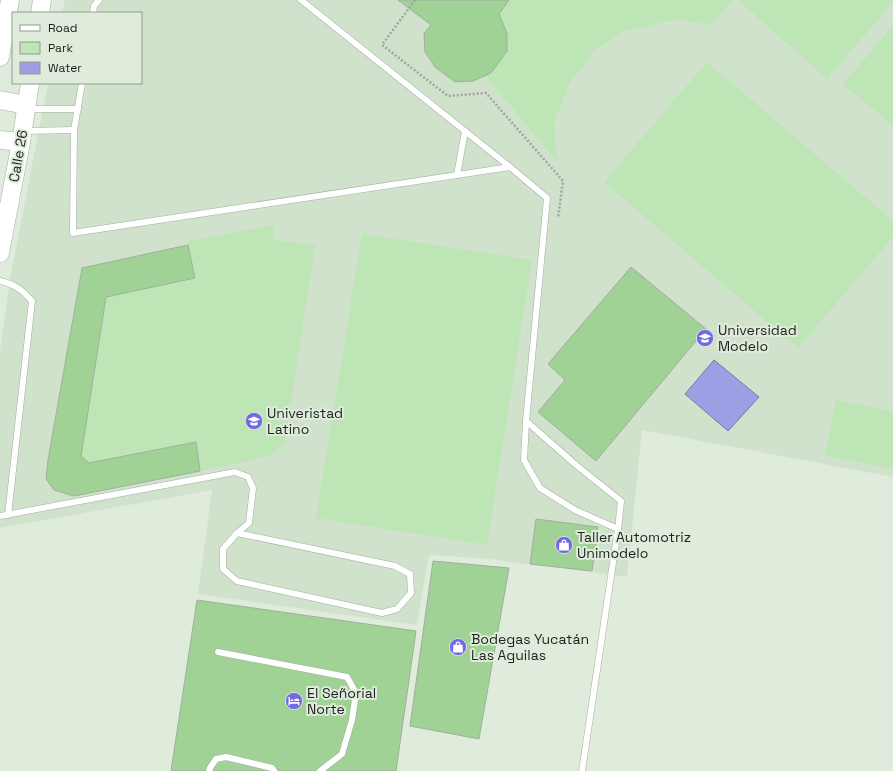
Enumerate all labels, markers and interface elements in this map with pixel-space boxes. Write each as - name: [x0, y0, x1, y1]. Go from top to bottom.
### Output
- legend: [12, 12, 142, 84]
- text: Road: [48, 20, 77, 36]
- text: Park: [48, 40, 73, 56]
- text: Water: [48, 60, 82, 76]
- street label: Calle 26: [5, 128, 31, 184]
- place label: Universidad Modelo: [718, 321, 797, 355]
- school or university icon: Universidad Modelo: [695, 328, 715, 348]
- place label: Univeristad Latino: [267, 404, 343, 438]
- school or university icon: Univeristad Latino: [244, 411, 264, 431]
- place label: Taller Automotriz Unimodelo: [577, 528, 691, 562]
- shop icon: Taller Automotriz Unimodelo: [554, 535, 574, 555]
- place label: Bodegas Yucatán Las Aguilas: [471, 630, 589, 664]
- shop icon: Bodegas Yucatán Las Aguilas: [448, 637, 468, 657]
- place label: El Señorial Norte: [307, 684, 376, 718]
- hotel icon: El Señorial Norte: [284, 691, 304, 711]

